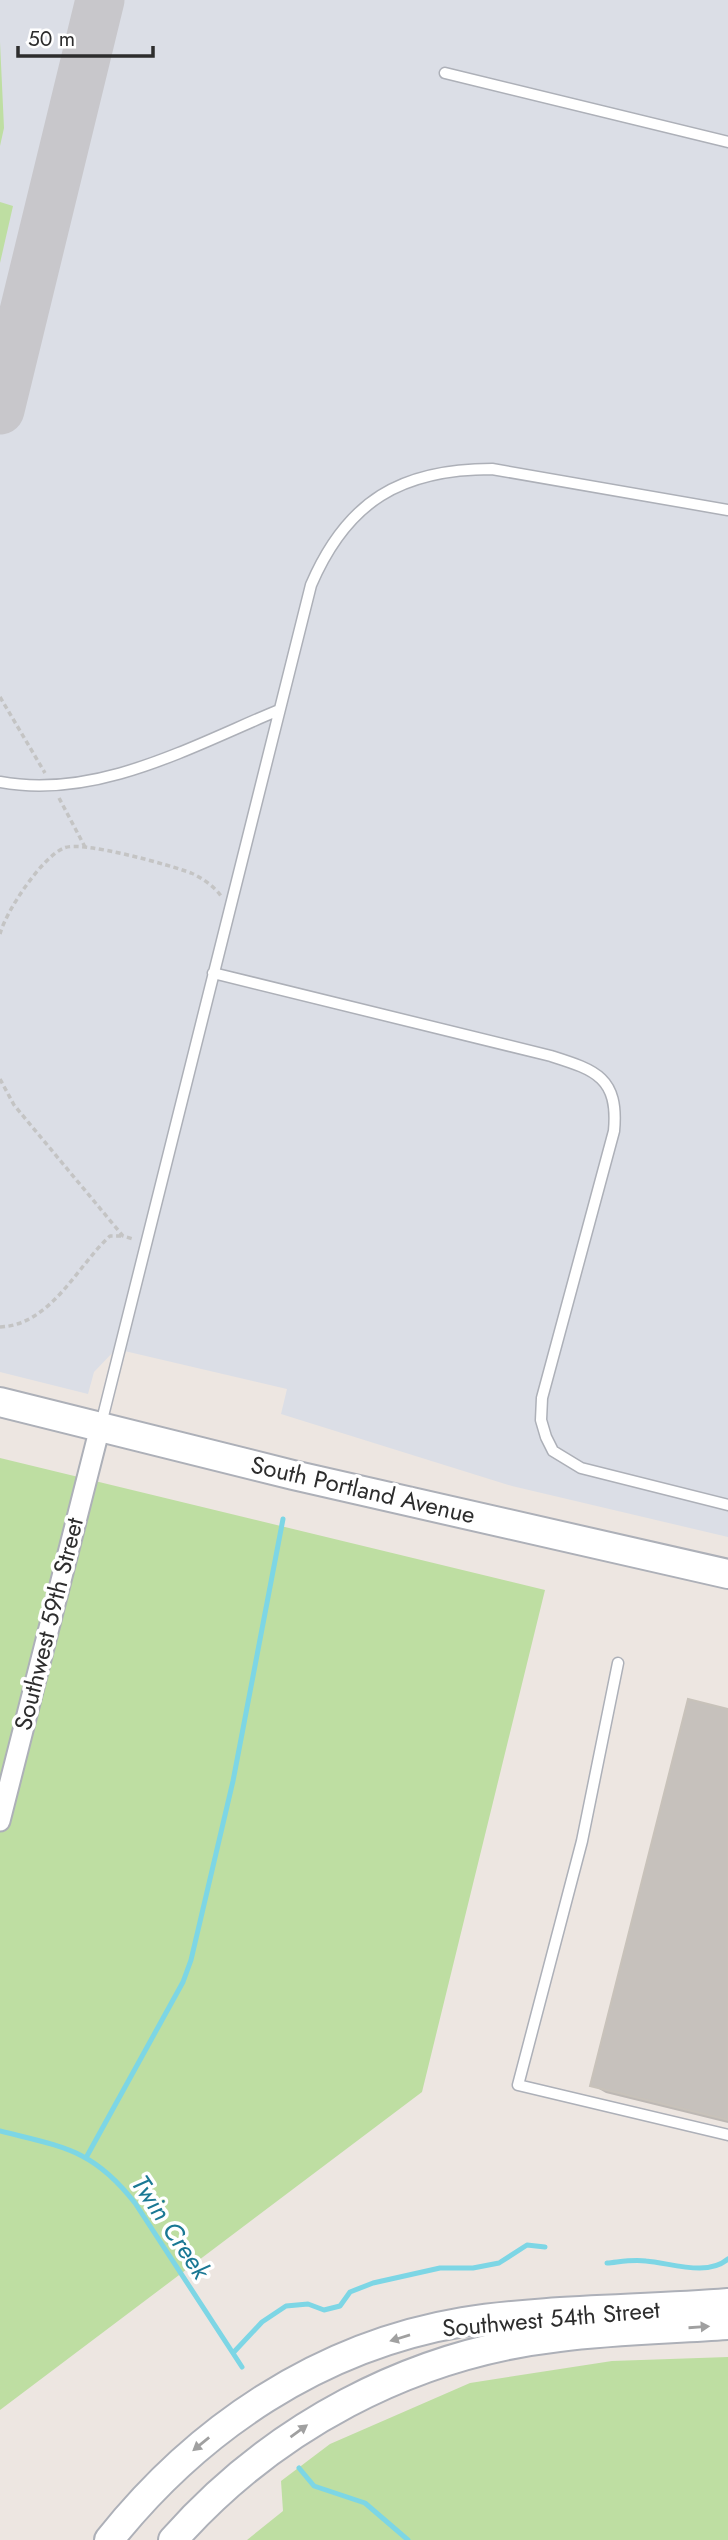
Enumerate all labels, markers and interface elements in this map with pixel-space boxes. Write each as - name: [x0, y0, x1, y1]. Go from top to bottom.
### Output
- scale bar: [18, 14, 152, 58]
- text: 50 m: [28, 24, 75, 54]
- street label: South Portland Avenue: [247, 1447, 479, 1532]
- street label: Southwest 59th Street: [5, 1514, 92, 1734]
- water label: Twin Creek: [122, 2167, 221, 2288]
- street label: Southwest 54th Street: [441, 2292, 662, 2345]
- one-way arrow: [689, 2321, 711, 2332]
- one-way arrow: [390, 2333, 411, 2343]
- one-way arrow: [289, 2424, 308, 2438]
- one-way arrow: [192, 2436, 210, 2450]

